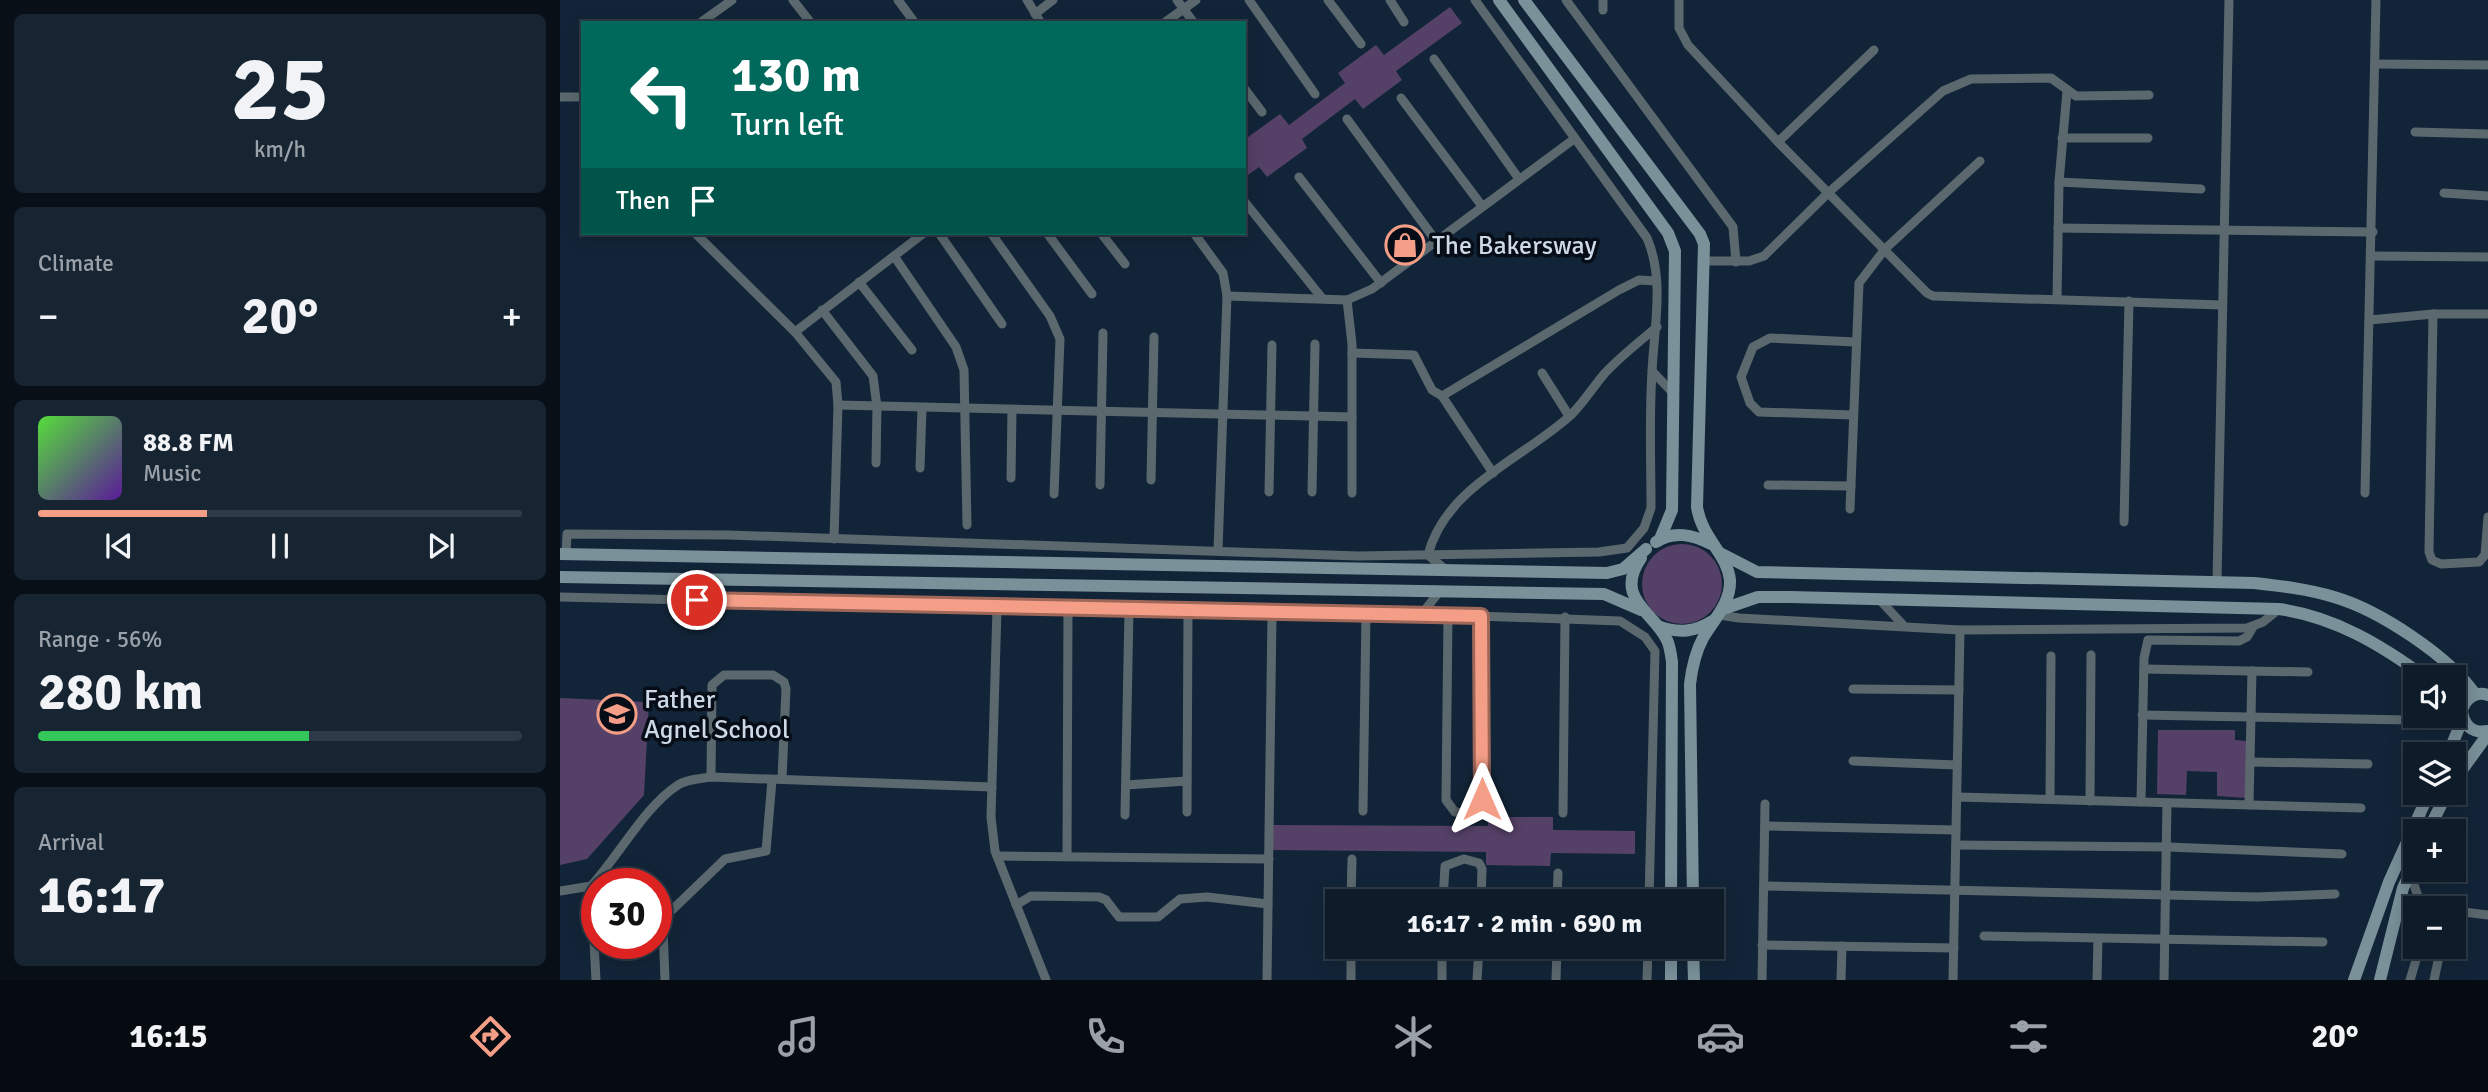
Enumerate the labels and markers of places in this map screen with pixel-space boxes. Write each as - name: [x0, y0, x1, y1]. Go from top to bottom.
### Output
- shop icon: The Bakersway: [1384, 224, 1426, 266]
- place label: The Bakersway: [1432, 230, 1597, 262]
- pin: [667, 570, 727, 630]
- place label: Father Agnel School: [644, 684, 790, 746]
- school or university icon: Father Agnel School: [596, 693, 638, 735]

